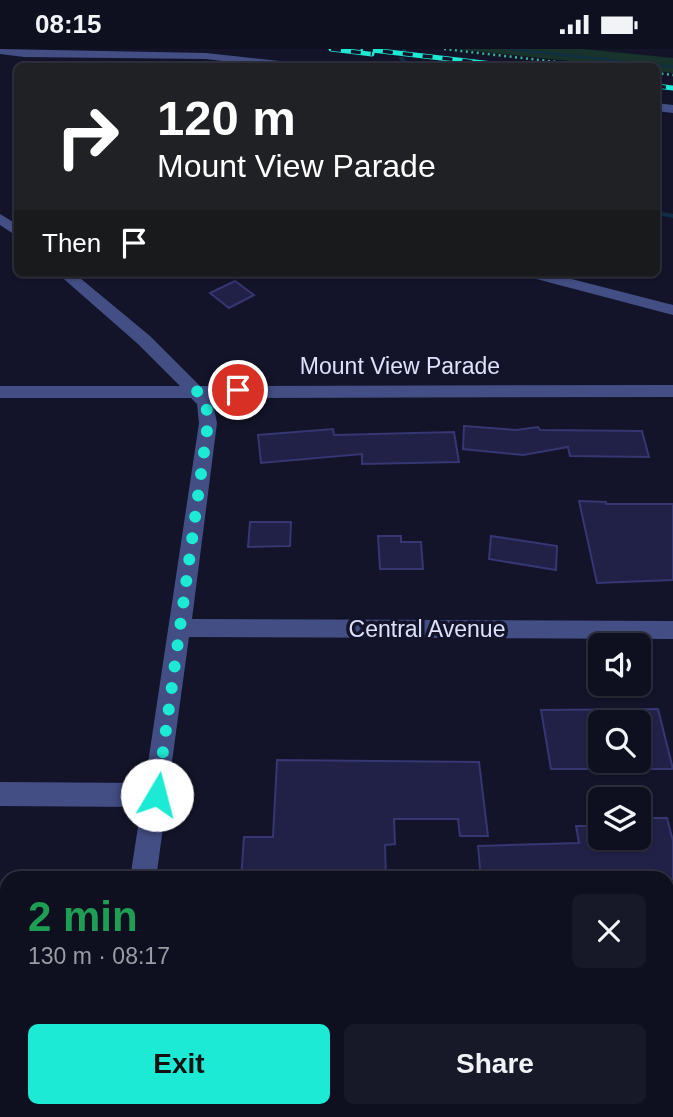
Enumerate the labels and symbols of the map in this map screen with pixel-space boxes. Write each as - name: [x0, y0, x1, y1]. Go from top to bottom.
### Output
- street label: Mount View Parade: [300, 353, 500, 379]
- pin: [208, 360, 268, 420]
- street label: Central Avenue: [349, 616, 505, 642]
- position arrow: [120, 758, 194, 832]

